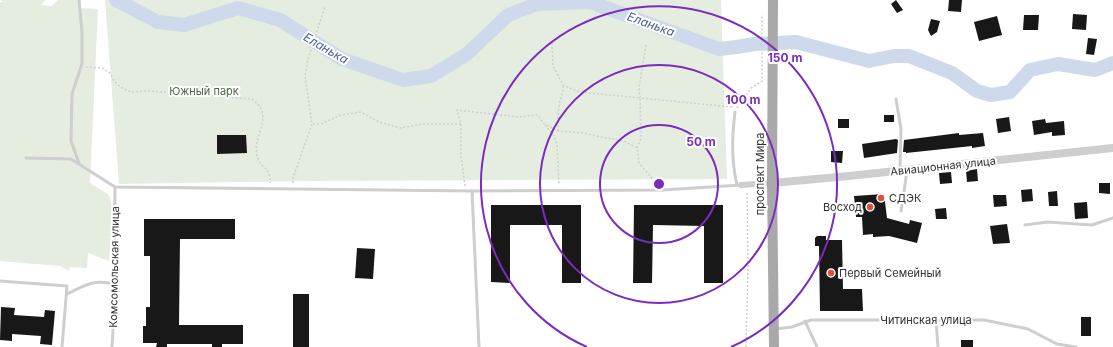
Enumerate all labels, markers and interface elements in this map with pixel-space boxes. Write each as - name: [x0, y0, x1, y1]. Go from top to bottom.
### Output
- water label: Еланька: [625, 9, 677, 39]
- water label: Еланька: [301, 29, 351, 67]
- text: 150 m: [768, 50, 802, 65]
- park label: Южный парк: [169, 84, 239, 98]
- text: 100 m: [725, 92, 761, 107]
- street label: проспект Мира: [753, 133, 767, 215]
- text: 50 m: [686, 134, 716, 149]
- street label: Авиационная улица: [890, 154, 996, 178]
- centre of rings: [652, 177, 666, 191]
- place label: СДЭК: [889, 191, 922, 205]
- marker: СДЭК: [876, 193, 886, 203]
- place label: Восход: [823, 200, 862, 214]
- marker: Восход: [865, 202, 875, 212]
- street label: Комсомольская улица: [106, 206, 122, 328]
- place label: Первый Семейный: [839, 266, 941, 280]
- marker: Первый Семейный: [826, 268, 836, 278]
- street label: Читинская улица: [880, 313, 972, 327]

